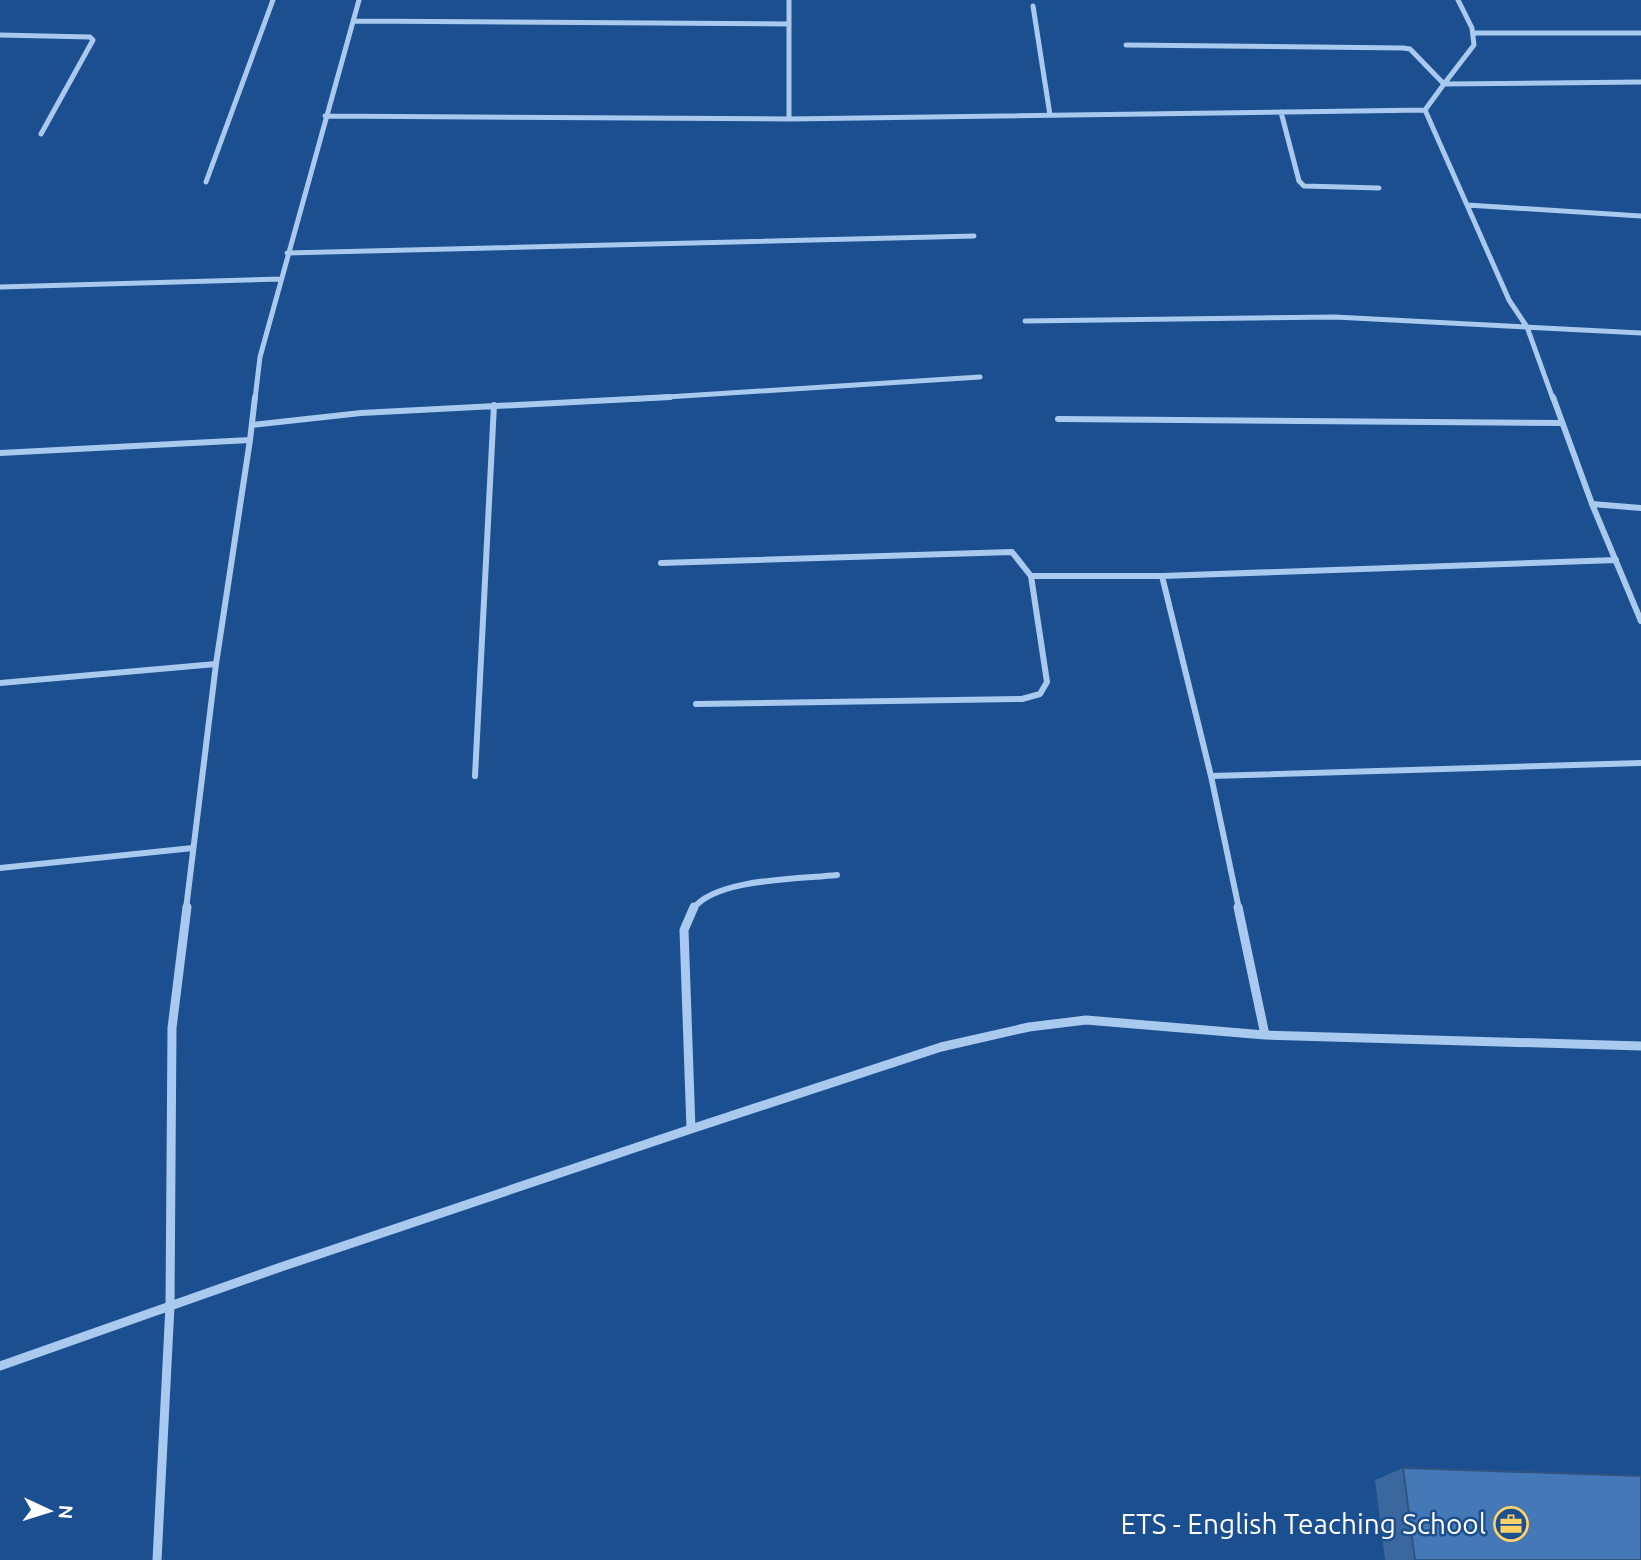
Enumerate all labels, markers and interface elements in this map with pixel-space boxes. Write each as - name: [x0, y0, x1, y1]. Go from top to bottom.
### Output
- north arrow: [14, 1476, 84, 1546]
- text: N: [54, 1504, 77, 1520]
- office icon: ETS - English Teaching School: [1492, 1505, 1530, 1543]
- place label: ETS - English Teaching School: [1120, 1508, 1486, 1539]

